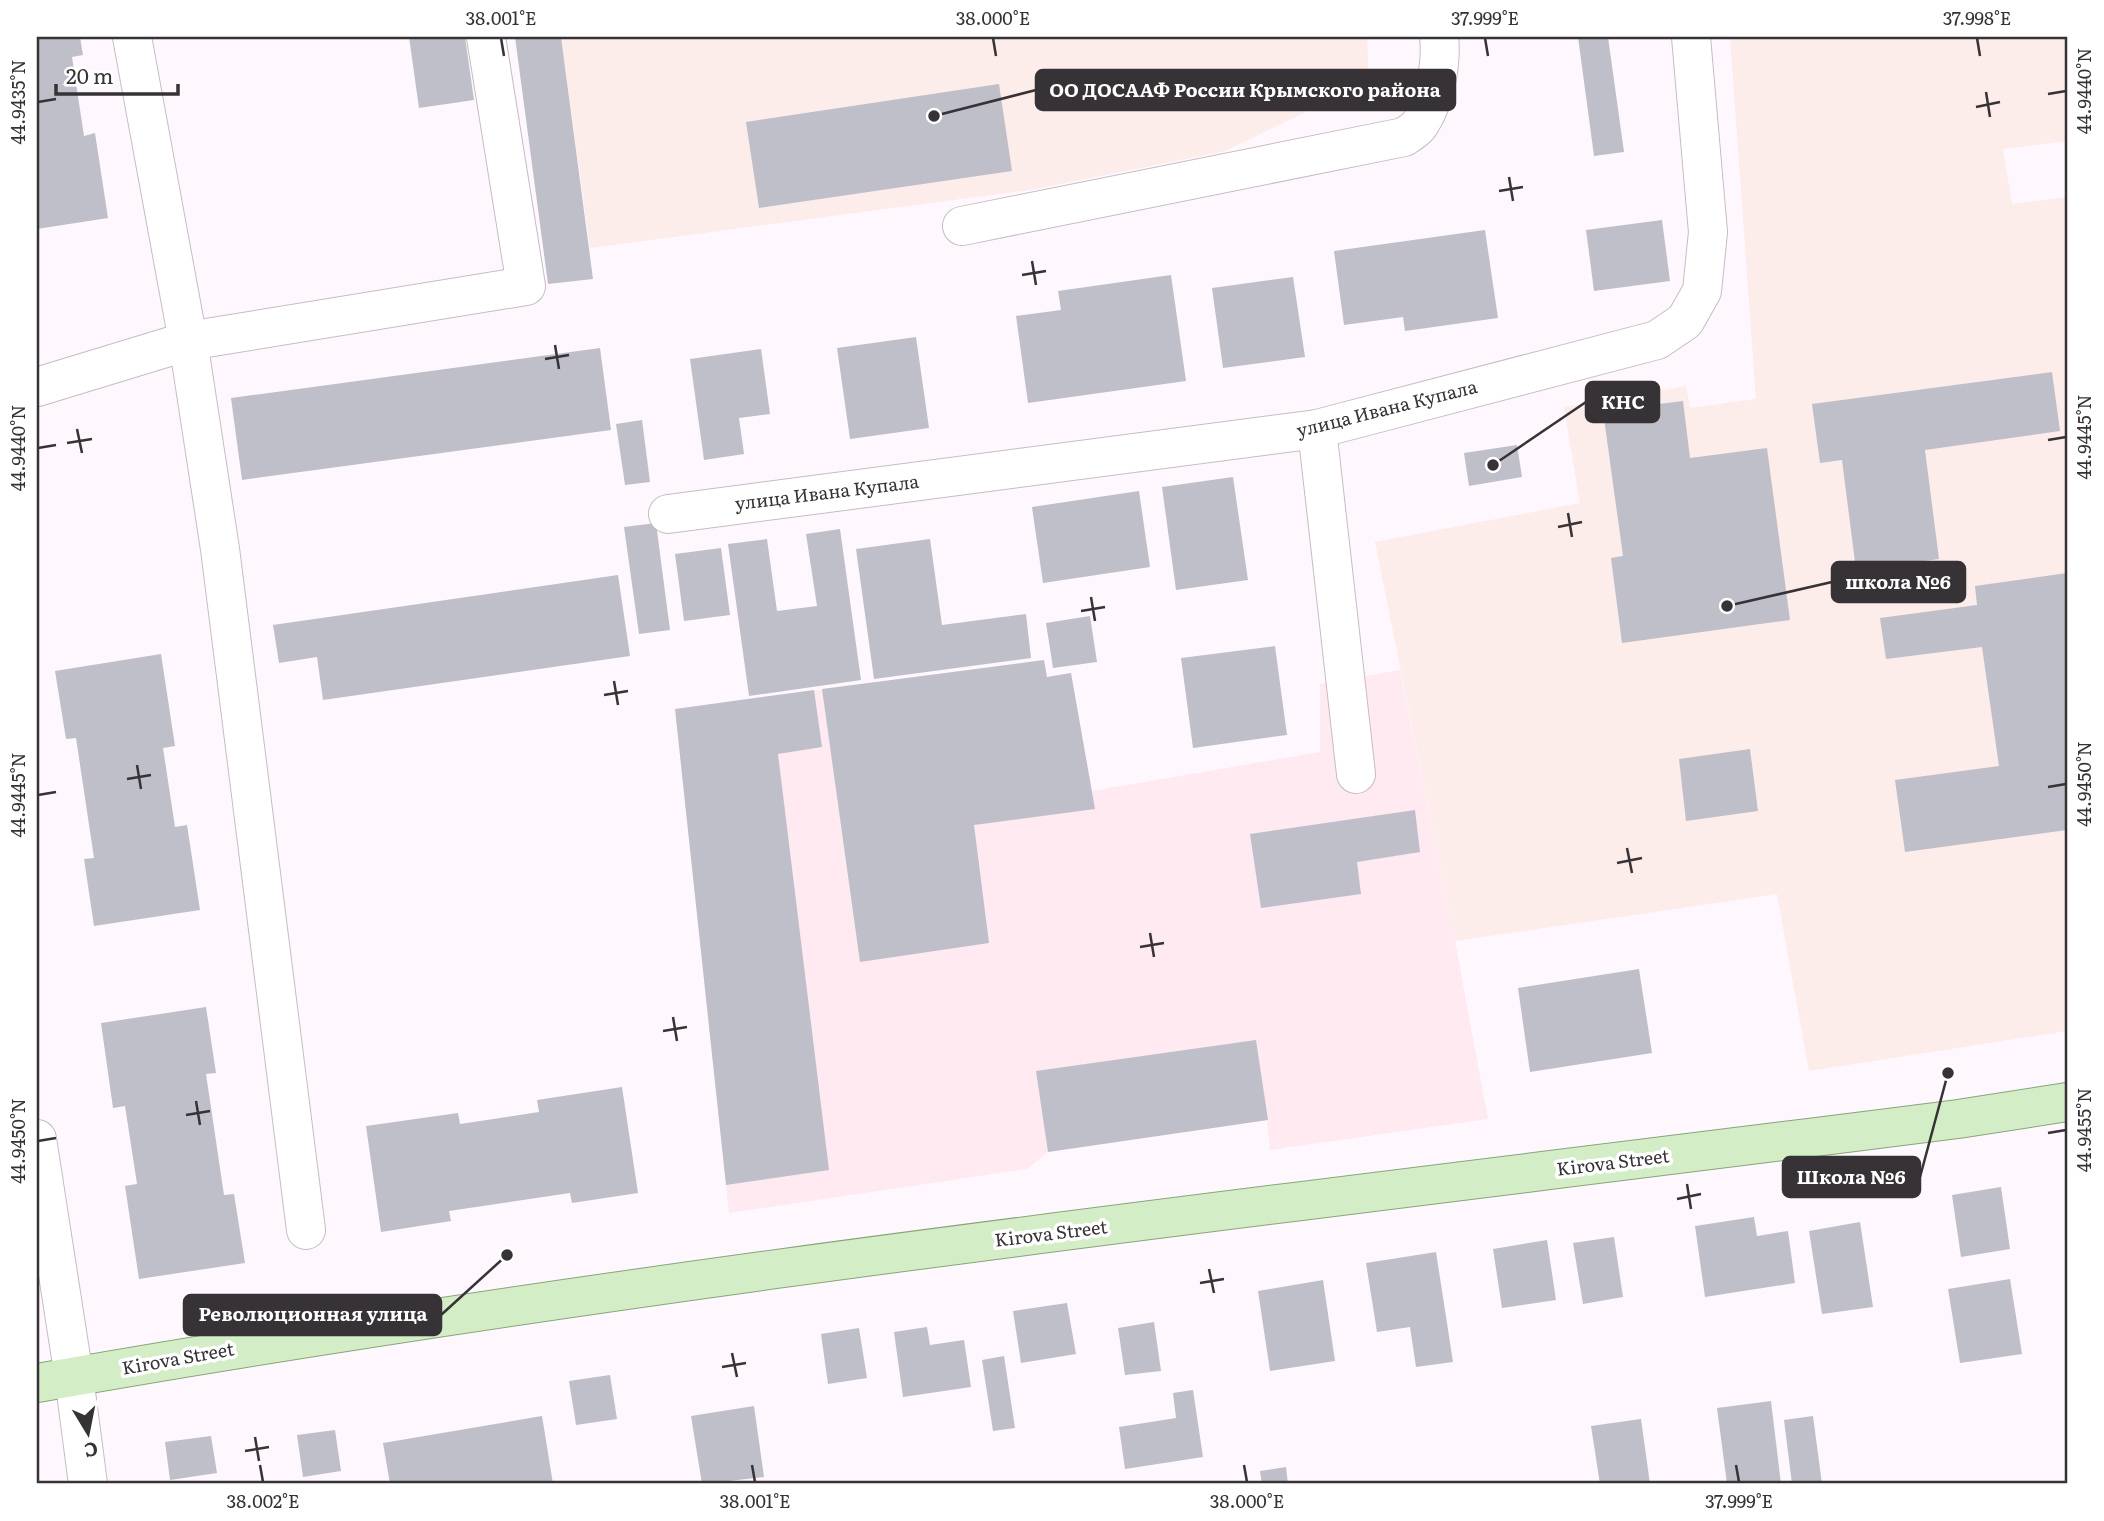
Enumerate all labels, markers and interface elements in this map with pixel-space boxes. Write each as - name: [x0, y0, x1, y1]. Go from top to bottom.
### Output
- text: 38.001°E: [465, 4, 537, 31]
- text: 38.000°E: [956, 4, 1030, 31]
- text: 37.999°E: [1451, 4, 1519, 31]
- text: 37.998°E: [1943, 4, 2011, 31]
- text: 44.9440°N: [2070, 48, 2097, 134]
- scale bar: [56, 52, 178, 96]
- text: 20 m: [66, 59, 113, 90]
- text: 44.9435°N: [4, 60, 31, 144]
- callout: ОО ДОСААФ России Крымского района: [1036, 70, 1455, 110]
- text: ОО ДОСААФ России Крымского района: [1049, 75, 1441, 103]
- street label: улица Ивана Купала: [1294, 372, 1480, 443]
- callout: КНС: [1586, 382, 1659, 422]
- text: КНС: [1601, 387, 1645, 415]
- text: 44.9445°N: [2070, 394, 2097, 480]
- text: 44.9440°N: [4, 405, 31, 491]
- street label: улица Ивана Купала: [733, 467, 921, 516]
- callout: школа №6: [1832, 562, 1965, 602]
- text: школа №6: [1845, 567, 1951, 595]
- text: 44.9450°N: [2070, 741, 2097, 827]
- text: 44.9445°N: [4, 752, 31, 838]
- text: 44.9455°N: [2070, 1088, 2097, 1172]
- text: 44.9450°N: [4, 1098, 31, 1184]
- street label: Kirova Street: [1555, 1141, 1671, 1182]
- callout: Школа №6: [1783, 1157, 1920, 1197]
- text: Школа №6: [1796, 1162, 1906, 1190]
- street label: Kirova Street: [993, 1212, 1109, 1253]
- callout: Революционная улица: [184, 1295, 441, 1335]
- text: Революционная улица: [198, 1299, 428, 1327]
- street label: Kirova Street: [120, 1334, 237, 1381]
- north arrow: [52, 1398, 122, 1468]
- text: С: [82, 1436, 100, 1466]
- text: 38.002°E: [227, 1487, 299, 1514]
- text: 38.001°E: [719, 1487, 791, 1514]
- text: 38.000°E: [1210, 1487, 1284, 1514]
- text: 37.999°E: [1705, 1487, 1773, 1514]

